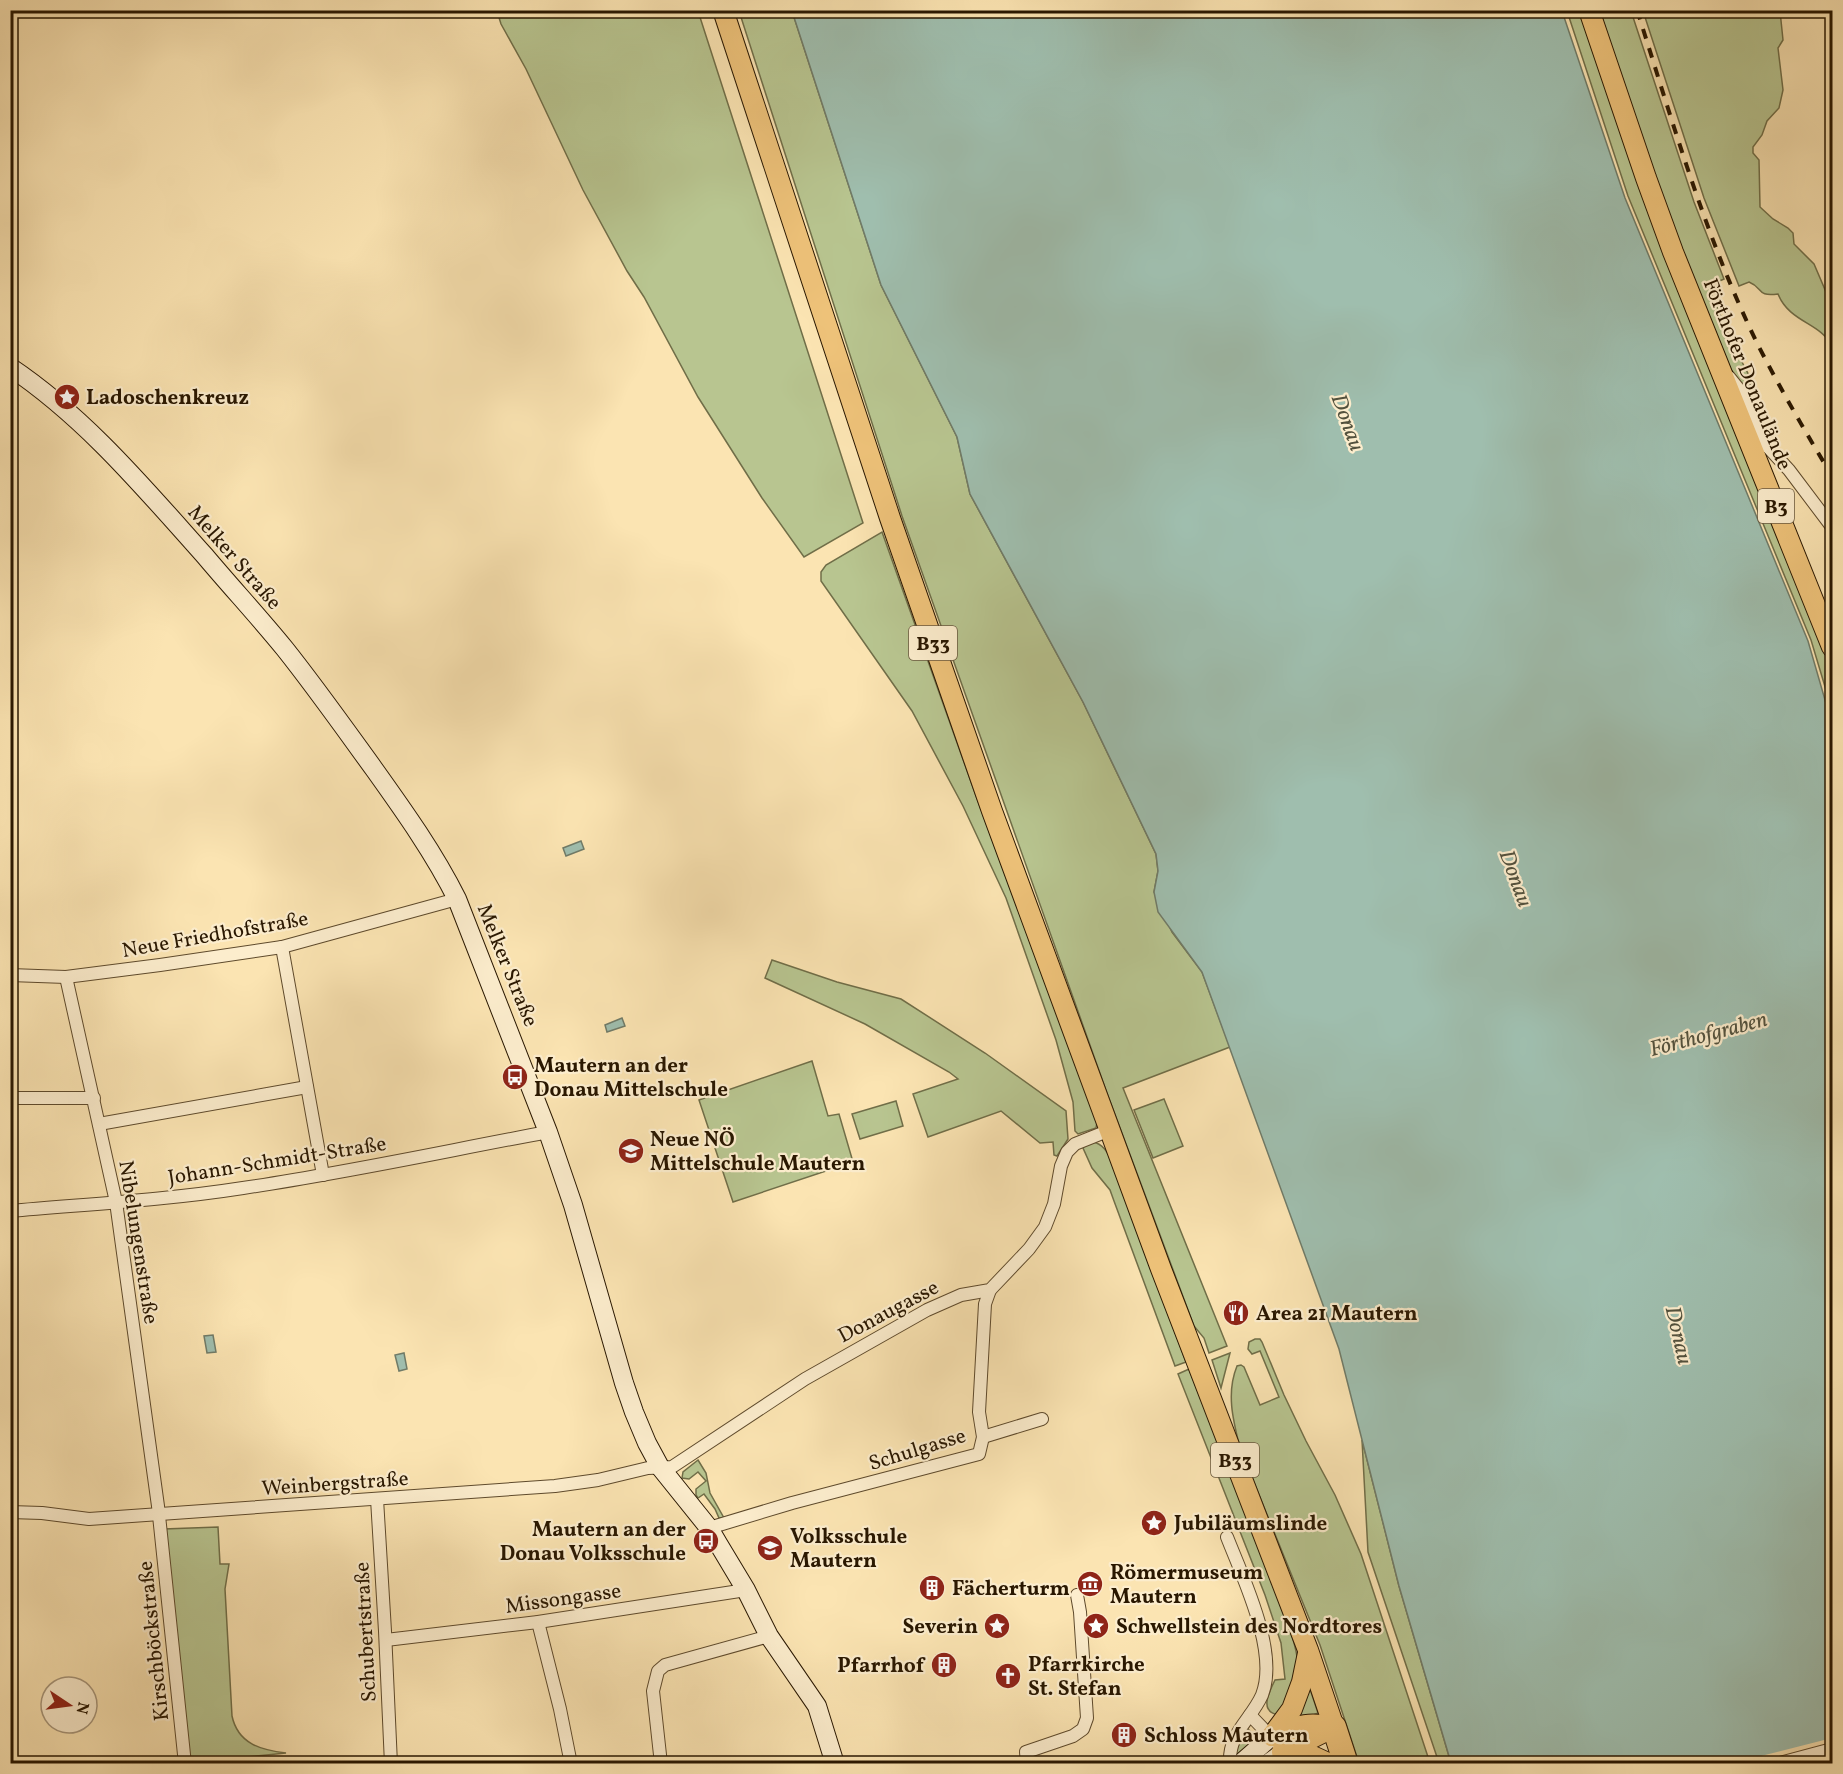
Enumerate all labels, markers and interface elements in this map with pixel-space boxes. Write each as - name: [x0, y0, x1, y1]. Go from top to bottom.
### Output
- street label: Förthofer Donaulände: [1695, 274, 1798, 475]
- place icon: Ladoschenkreuz: [52, 382, 82, 412]
- place label: Ladoschenkreuz: [86, 384, 249, 413]
- water label: Donau: [1322, 390, 1371, 456]
- road number: B3: [1758, 489, 1794, 523]
- street label: Melker Straße: [180, 499, 288, 617]
- road number: B33: [909, 626, 957, 660]
- water label: Donau: [1490, 846, 1539, 912]
- street label: Melker Straße: [469, 900, 544, 1031]
- street label: Neue Friedhofstraße: [120, 905, 311, 966]
- water label: Förthofgraben: [1646, 1005, 1771, 1066]
- place label: Mautern an der Donau Mittelschule: [534, 1052, 728, 1105]
- bus stop icon: Mautern an der Donau Mittelschule: [500, 1062, 530, 1092]
- place label: Neue NÖ Mittelschule Mautern: [650, 1126, 866, 1179]
- street label: Johann-Schmidt-Straße: [166, 1130, 389, 1193]
- school or university icon: Neue NÖ Mittelschule Mautern: [616, 1136, 646, 1166]
- street label: Nibelungenstraße: [110, 1158, 165, 1326]
- street label: Donaugasse: [833, 1274, 944, 1351]
- restaurant icon: Area 21 Mautern: [1221, 1298, 1251, 1328]
- place label: Area 21 Mautern: [1256, 1300, 1418, 1329]
- water label: Donau: [1656, 1303, 1699, 1368]
- street label: Schulgasse: [865, 1422, 970, 1479]
- road number: B33: [1211, 1443, 1259, 1477]
- street label: Weinbergstraße: [261, 1465, 410, 1504]
- place icon: Jubiläumslinde: [1139, 1508, 1169, 1538]
- place label: Jubiläumslinde: [1173, 1510, 1327, 1539]
- place label: Mautern an der Donau Volksschule: [500, 1516, 686, 1569]
- place label: Volksschule Mautern: [790, 1523, 907, 1576]
- bus stop icon: Mautern an der Donau Volksschule: [691, 1526, 721, 1556]
- school or university icon: Volksschule Mautern: [755, 1533, 785, 1563]
- street label: Kirschböckstraße: [132, 1559, 177, 1722]
- place label: Römermuseum Mautern: [1110, 1559, 1263, 1612]
- street label: Schubertstraße: [348, 1561, 385, 1703]
- museum icon: Römermuseum Mautern: [1075, 1569, 1105, 1599]
- building icon: Fächerturm: [917, 1573, 947, 1603]
- place label: Fächerturm: [952, 1575, 1070, 1604]
- street label: Missongasse: [503, 1577, 623, 1622]
- place icon: Severin: [982, 1611, 1012, 1641]
- place icon: Schwellstein des Nordtores: [1081, 1611, 1111, 1641]
- place label: Severin: [902, 1613, 978, 1642]
- place label: Schwellstein des Nordtores: [1116, 1613, 1382, 1642]
- building icon: Pfarrhof: [929, 1650, 959, 1680]
- place label: Pfarrkirche St. Stefan: [1028, 1651, 1145, 1704]
- place label: Pfarrhof: [837, 1652, 926, 1681]
- church icon: Pfarrkirche St. Stefan: [993, 1661, 1023, 1691]
- north arrow: [39, 1675, 99, 1735]
- text: N: [70, 1700, 94, 1716]
- building icon: Schloss Mautern: [1109, 1720, 1139, 1750]
- place label: Schloss Mautern: [1144, 1722, 1309, 1751]

